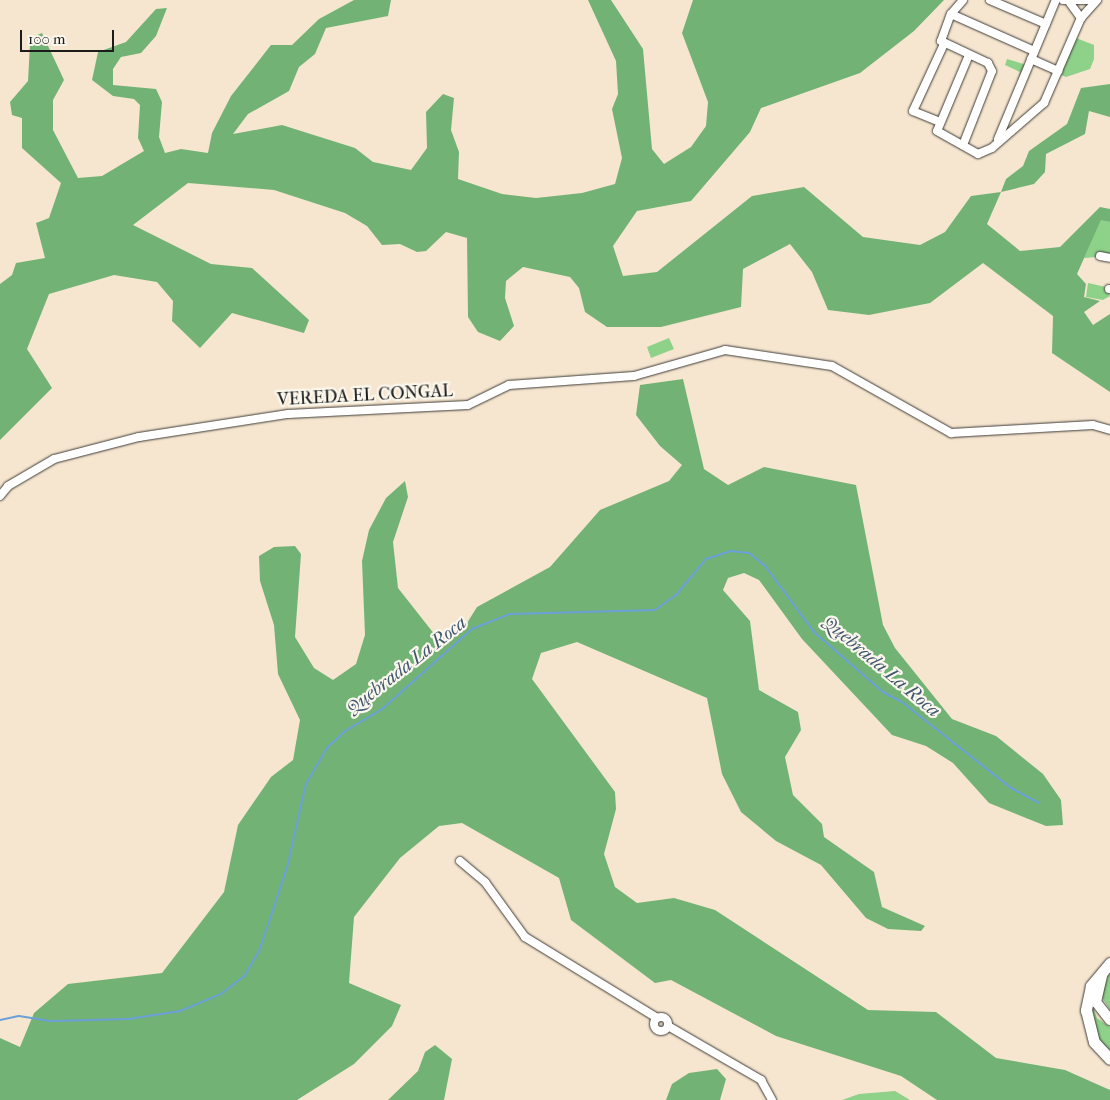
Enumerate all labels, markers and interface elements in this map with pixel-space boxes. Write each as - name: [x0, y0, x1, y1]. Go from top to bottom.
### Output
- scale bar: [22, 20, 116, 52]
- text: 100 m: [28, 30, 66, 48]
- street label: VEREDA EL CONGAL: [276, 381, 454, 411]
- water label: Quebrada La Roca: [818, 611, 944, 723]
- water label: Quebrada La Roca: [342, 612, 472, 720]

